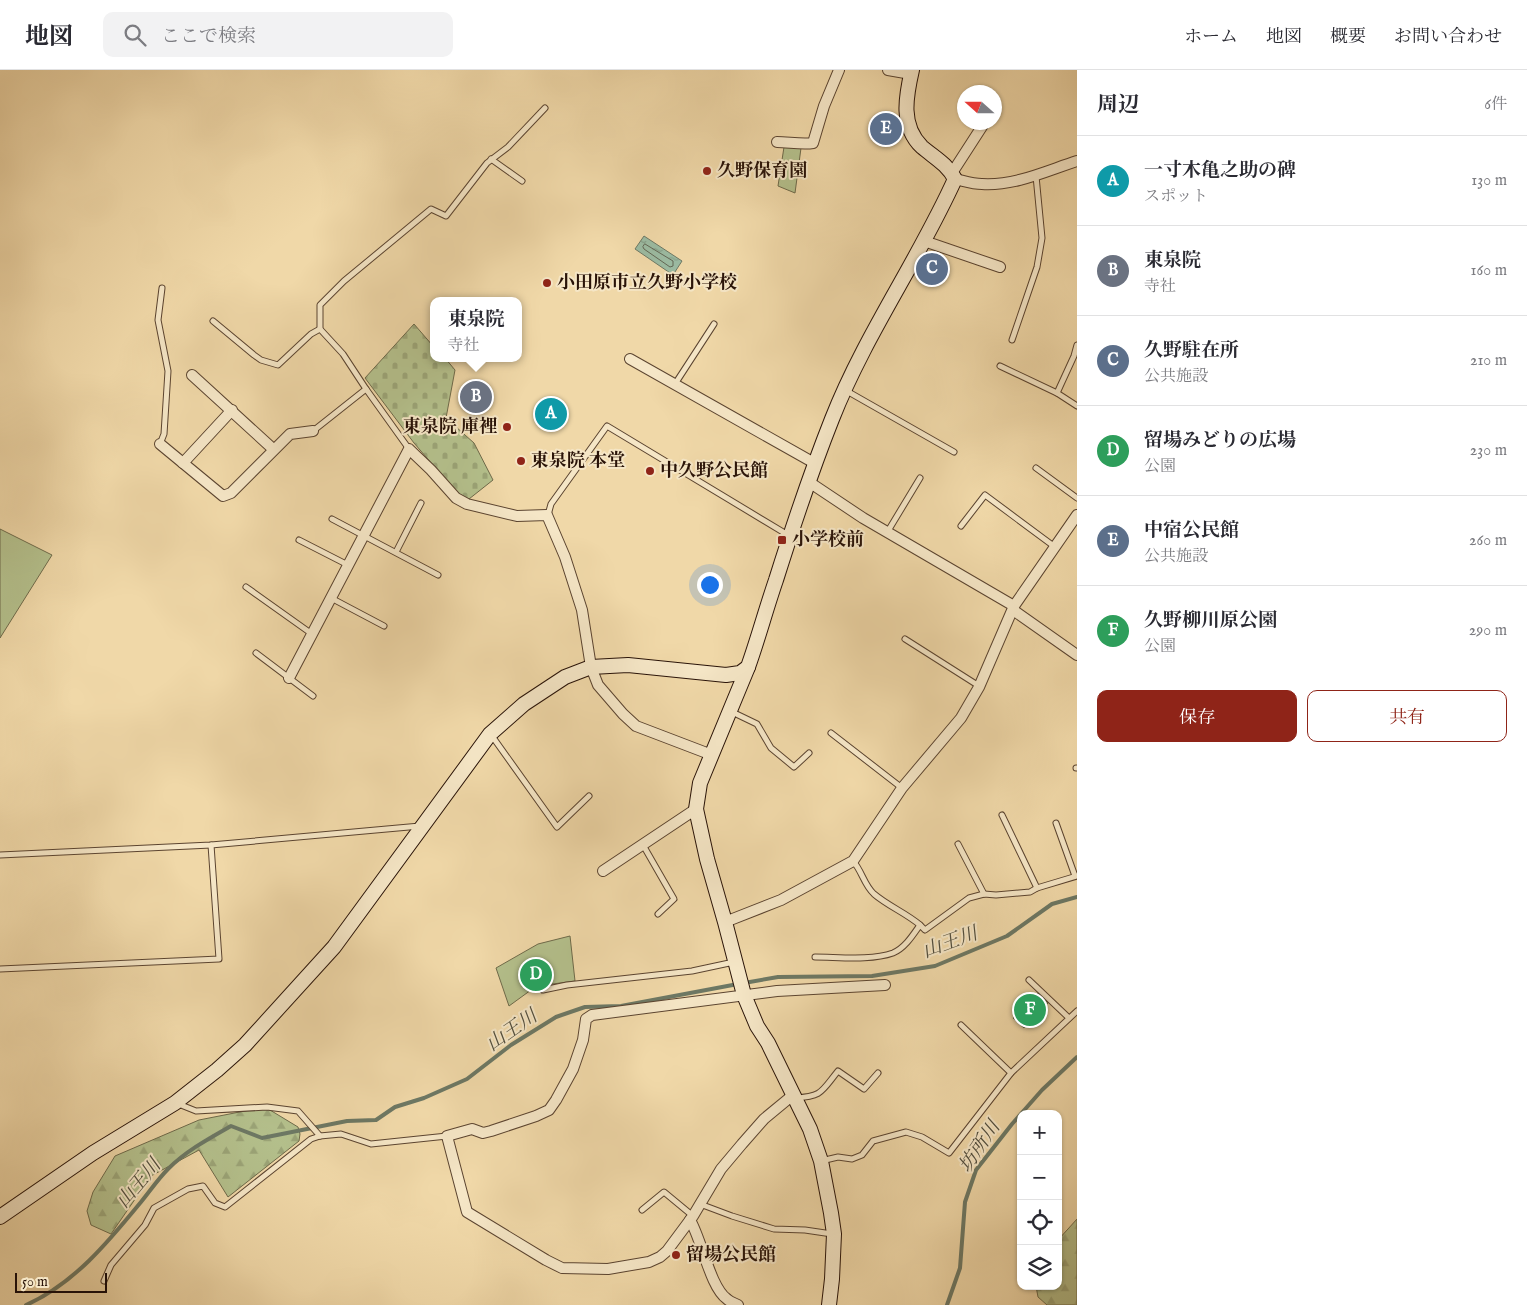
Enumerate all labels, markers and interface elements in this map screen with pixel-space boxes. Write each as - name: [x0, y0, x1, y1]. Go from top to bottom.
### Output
- search box: [103, 12, 453, 57]
- icon: search: [121, 21, 149, 49]
- text: 地図: [25, 22, 73, 53]
- text: ここで検索: [161, 25, 256, 49]
- text: ホーム: [1184, 26, 1238, 49]
- text: 地図: [1266, 26, 1302, 49]
- text: 概要: [1330, 26, 1366, 49]
- text: お問い合わせ: [1394, 26, 1502, 49]
- north arrow: [957, 85, 1002, 130]
- text: 周辺: [1097, 92, 1139, 119]
- text: 6件: [1484, 95, 1507, 115]
- pin: E: [870, 110, 902, 148]
- text: 一寸木亀之助の碑: [1144, 159, 1296, 183]
- place label: 久野保育園: [717, 160, 807, 183]
- marker: 久野保育園: [701, 165, 713, 177]
- text: A: [1108, 171, 1118, 191]
- text: 130 m: [1471, 171, 1507, 191]
- text: スポット: [1144, 187, 1208, 207]
- text: 東泉院: [1144, 249, 1201, 273]
- pin: C: [916, 250, 948, 288]
- text: B: [1108, 261, 1118, 281]
- text: 160 m: [1471, 261, 1507, 281]
- place label: 小田原市立久野小学校: [557, 272, 737, 295]
- marker: 小田原市立久野小学校: [541, 277, 553, 289]
- text: 寺社: [1144, 277, 1176, 297]
- popup: [430, 297, 522, 362]
- text: 東泉院: [447, 308, 505, 332]
- text: 寺社: [447, 336, 480, 356]
- text: 久野駐在所: [1144, 339, 1239, 363]
- text: C: [1107, 351, 1119, 371]
- text: 210 m: [1470, 351, 1507, 371]
- text: 公共施設: [1144, 367, 1208, 387]
- pin: B: [460, 378, 492, 416]
- pin: A: [535, 395, 567, 433]
- place label: 東泉院 庫裡: [403, 416, 497, 439]
- marker: 東泉院 庫裡: [501, 421, 513, 433]
- text: 留場みどりの広場: [1144, 429, 1296, 453]
- text: D: [1107, 441, 1119, 461]
- text: 230 m: [1470, 441, 1507, 461]
- place label: 東泉院 本堂: [531, 450, 625, 473]
- marker: 東泉院 本堂: [515, 455, 527, 467]
- text: 公園: [1144, 457, 1176, 477]
- place label: 中久野公民館: [660, 460, 768, 483]
- marker: 中久野公民館: [644, 465, 656, 477]
- text: 中宿公民館: [1144, 519, 1239, 543]
- place label: 小学校前: [792, 529, 864, 552]
- text: E: [1107, 531, 1119, 551]
- text: 260 m: [1469, 531, 1507, 551]
- marker: 小学校前: [776, 534, 788, 546]
- text: 公共施設: [1144, 547, 1208, 567]
- your location: [697, 572, 723, 598]
- text: 久野柳川原公園: [1144, 609, 1277, 633]
- text: F: [1108, 621, 1118, 641]
- text: 290 m: [1469, 621, 1507, 641]
- text: 公園: [1144, 637, 1176, 657]
- button: 保存: [1097, 690, 1297, 742]
- button: 共有: [1307, 690, 1507, 742]
- water label: 山王川: [919, 921, 983, 964]
- pin: D: [520, 956, 552, 994]
- pin: F: [1014, 991, 1046, 1029]
- water label: 山王川: [482, 1004, 544, 1057]
- map controls: [1017, 1110, 1062, 1290]
- button: +: [1017, 1110, 1062, 1155]
- water label: 坊所川: [954, 1115, 1007, 1177]
- water label: 山王川: [111, 1153, 168, 1214]
- button: −: [1017, 1155, 1062, 1200]
- button: locate: [1017, 1200, 1062, 1245]
- place label: 留場公民館: [686, 1244, 776, 1267]
- button: layers: [1017, 1245, 1062, 1290]
- marker: 留場公民館: [670, 1249, 682, 1261]
- scale bar: [15, 1270, 108, 1293]
- text: 50 m: [22, 1273, 48, 1291]

